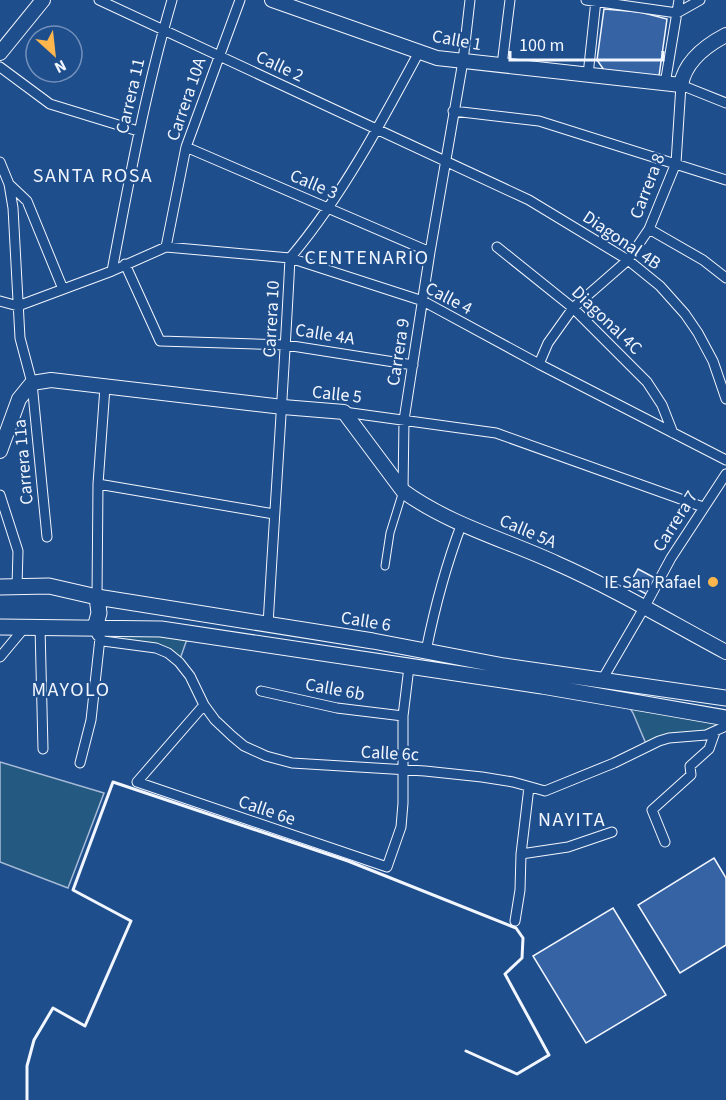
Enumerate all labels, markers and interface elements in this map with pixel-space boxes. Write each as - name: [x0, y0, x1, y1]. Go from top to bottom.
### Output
- north arrow: [24, 24, 84, 84]
- street label: Calle 1: [430, 24, 484, 57]
- scale bar: [510, 24, 663, 62]
- text: 100 m: [519, 33, 564, 58]
- street label: Calle 2: [252, 45, 308, 88]
- text: N: [51, 54, 70, 79]
- street label: Carrera 10A: [161, 54, 212, 144]
- street label: Carrera 11: [110, 56, 151, 136]
- street label: Carrera 8: [624, 150, 671, 222]
- district label: SANTA ROSA: [33, 162, 153, 190]
- street label: Calle 3: [286, 163, 342, 206]
- street label: Diagonal 4B: [578, 205, 666, 276]
- district label: CENTENARIO: [305, 244, 429, 272]
- street label: Calle 4: [421, 276, 477, 321]
- street label: Carrera 10: [257, 280, 286, 358]
- street label: Diagonal 4C: [566, 280, 648, 360]
- street label: Carrera 9: [381, 316, 416, 388]
- street label: Calle 4A: [293, 317, 357, 352]
- street label: Calle 5: [311, 379, 363, 410]
- street label: Carrera 11a: [7, 418, 40, 506]
- street label: Carrera 7: [647, 486, 704, 557]
- street label: Calle 5A: [495, 508, 560, 555]
- place label: IE San Rafael: [604, 570, 701, 595]
- marker: IE San Rafael: [706, 575, 720, 589]
- street label: Calle 6: [339, 605, 393, 638]
- street label: Calle 6b: [303, 672, 367, 707]
- district label: MAYOLO: [31, 676, 111, 704]
- street label: Calle 6c: [360, 739, 420, 768]
- street label: Calle 6e: [235, 789, 299, 832]
- district label: NAYITA: [538, 806, 606, 834]

